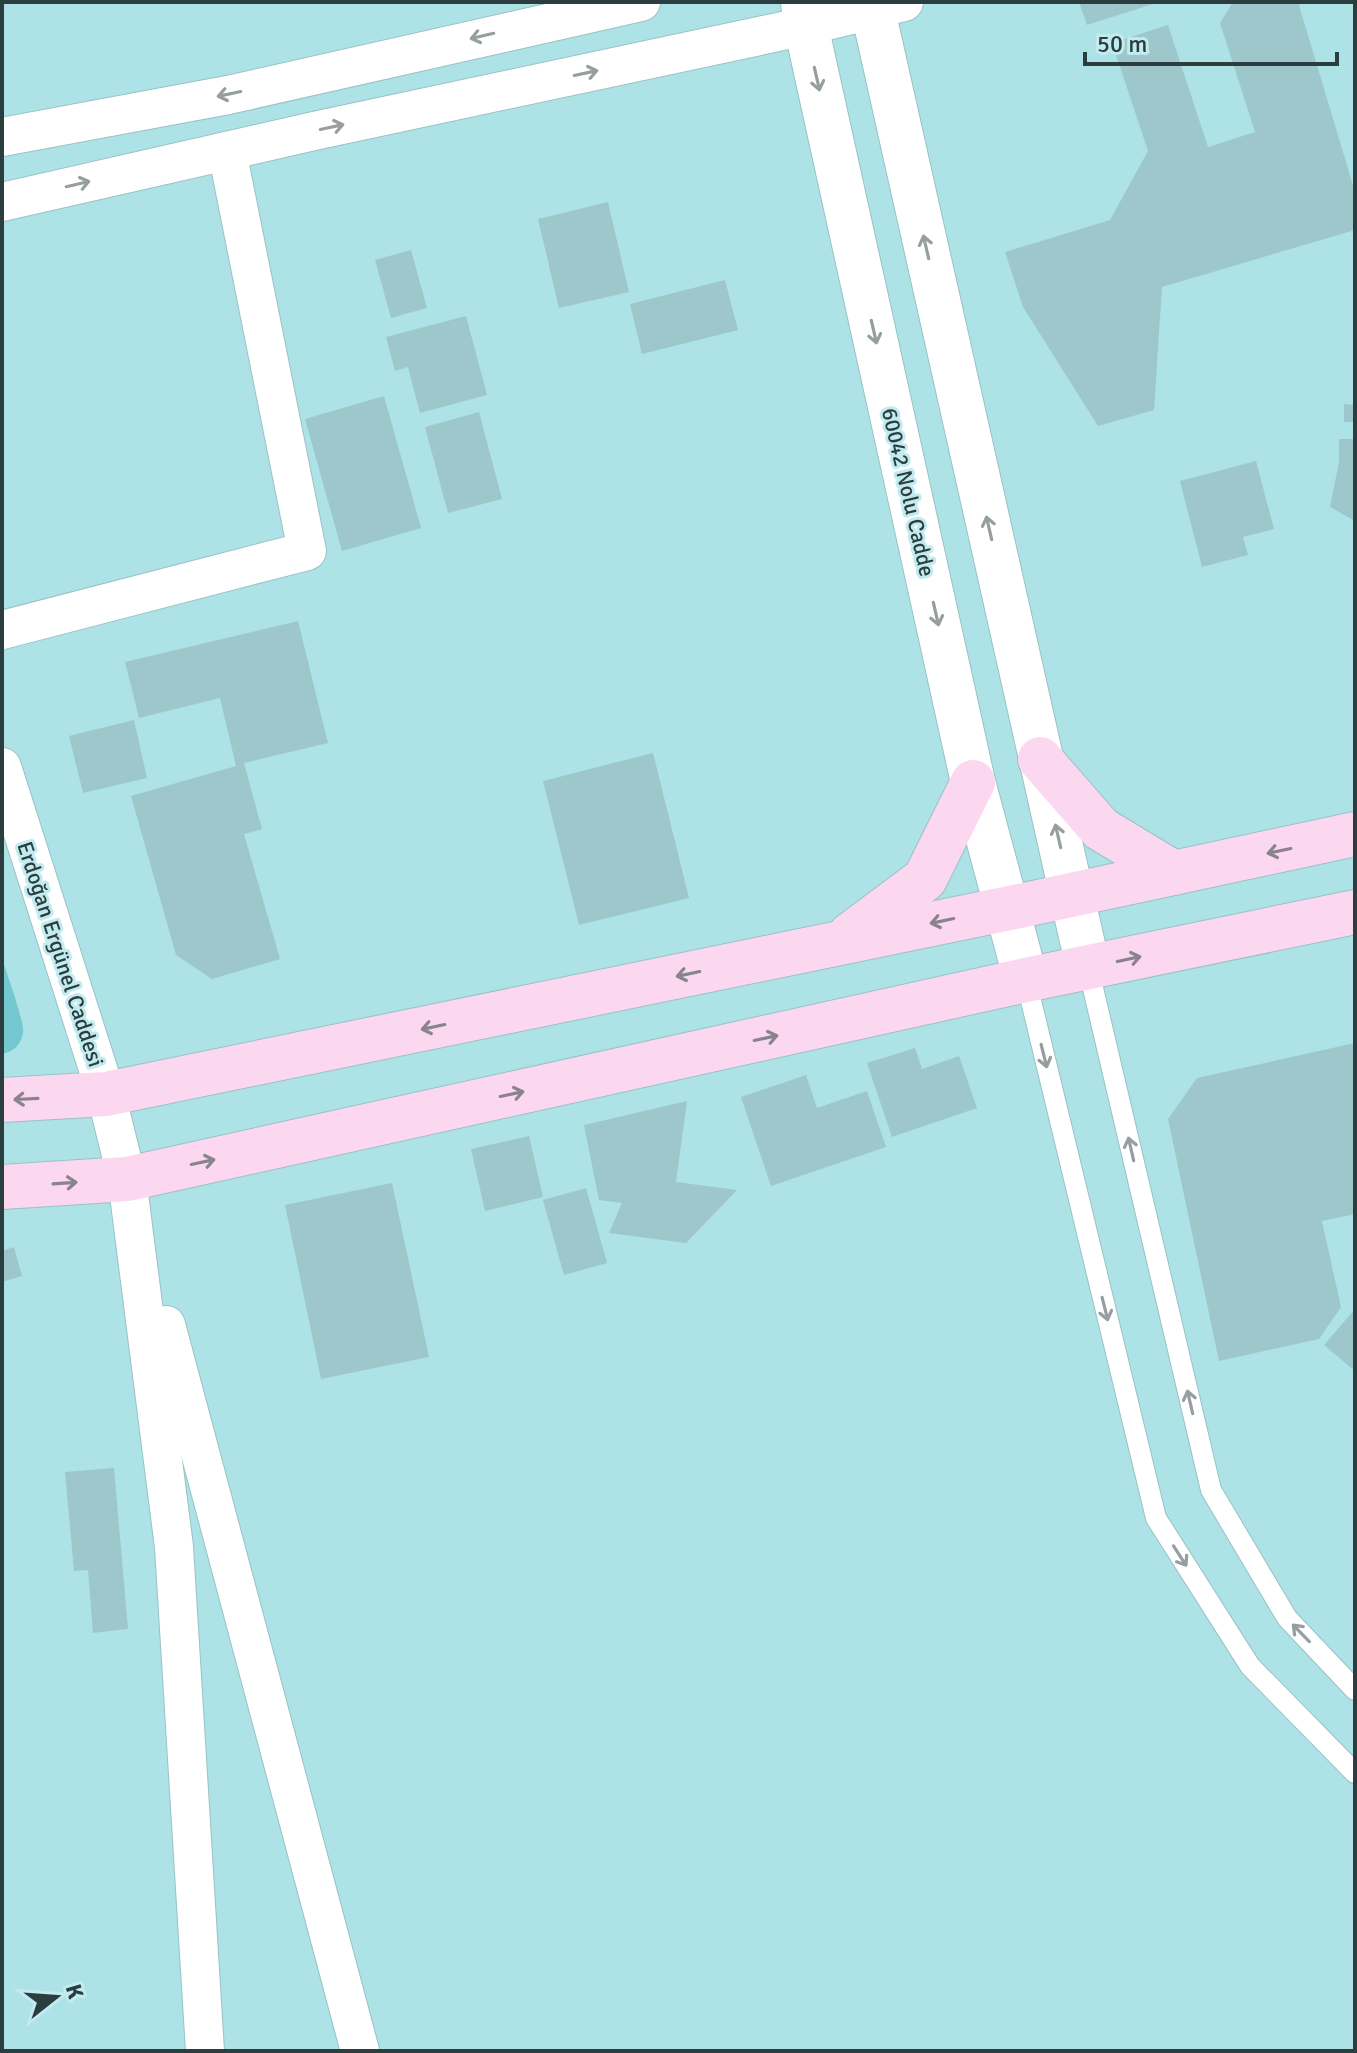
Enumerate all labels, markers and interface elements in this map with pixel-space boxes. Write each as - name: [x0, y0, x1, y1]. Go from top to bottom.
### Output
- scale bar: [1085, 16, 1337, 66]
- text: 50 m: [1097, 29, 1147, 59]
- one-way arrow: [470, 30, 496, 45]
- one-way arrow: [573, 65, 598, 80]
- one-way arrow: [810, 65, 825, 91]
- one-way arrow: [217, 87, 242, 102]
- one-way arrow: [318, 119, 344, 134]
- one-way arrow: [65, 176, 90, 191]
- one-way arrow: [917, 235, 932, 260]
- one-way arrow: [867, 319, 882, 345]
- street label: 60042 Nolu Cadde: [876, 405, 941, 579]
- one-way arrow: [980, 516, 995, 542]
- one-way arrow: [929, 600, 944, 626]
- one-way arrow: [1050, 824, 1065, 850]
- street label: Erdoğan Ergünel Caddesi: [11, 838, 110, 1070]
- one-way arrow: [1266, 844, 1292, 859]
- one-way arrow: [930, 915, 955, 930]
- one-way arrow: [1116, 950, 1141, 965]
- one-way arrow: [675, 968, 701, 983]
- one-way arrow: [421, 1020, 446, 1035]
- one-way arrow: [752, 1030, 778, 1045]
- one-way arrow: [1037, 1042, 1052, 1068]
- one-way arrow: [498, 1086, 524, 1101]
- one-way arrow: [13, 1092, 40, 1107]
- one-way arrow: [1122, 1137, 1137, 1163]
- one-way arrow: [190, 1154, 216, 1169]
- one-way arrow: [51, 1175, 78, 1190]
- one-way arrow: [1098, 1295, 1113, 1321]
- one-way arrow: [1182, 1390, 1197, 1416]
- one-way arrow: [1171, 1544, 1188, 1566]
- one-way arrow: [1293, 1624, 1311, 1644]
- north arrow: [16, 1957, 96, 2037]
- text: K: [60, 1981, 90, 2002]

